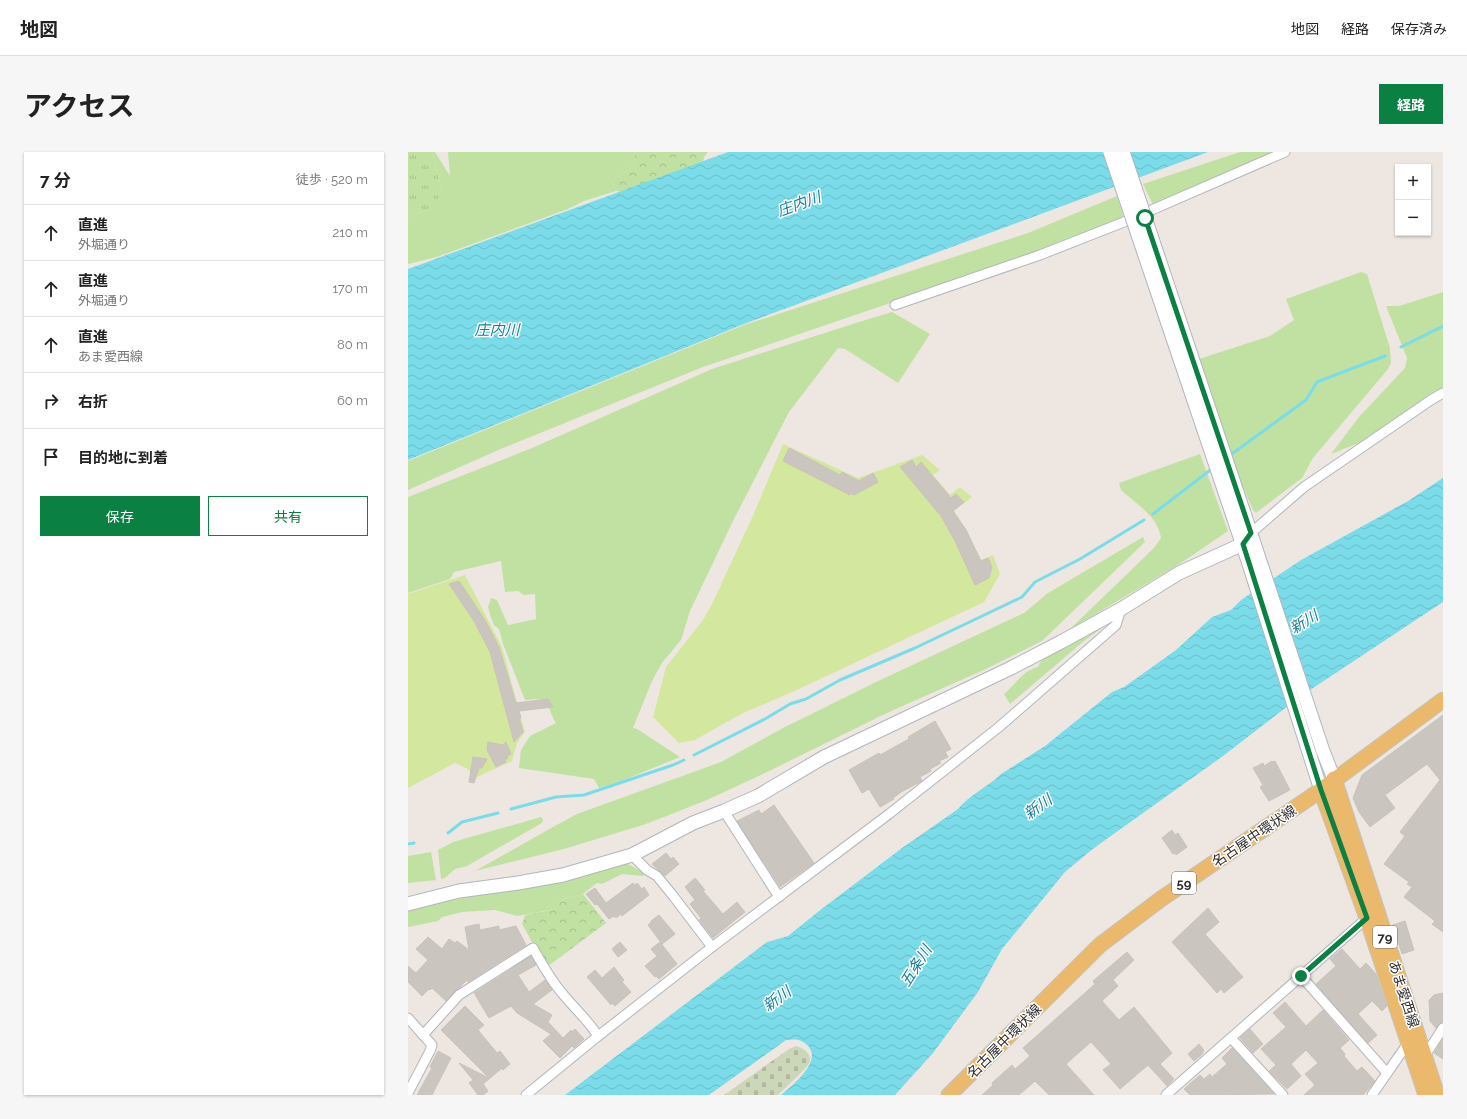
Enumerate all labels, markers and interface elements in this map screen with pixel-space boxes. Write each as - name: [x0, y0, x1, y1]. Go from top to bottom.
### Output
- text: 地図: [20, 18, 58, 40]
- text: 地図: [1291, 21, 1319, 37]
- text: 経路: [1341, 21, 1369, 37]
- text: 保存済み: [1391, 21, 1447, 37]
- button: 経路: [1379, 84, 1443, 124]
- text: アクセス: [24, 90, 135, 123]
- map controls: [1395, 164, 1431, 236]
- button: +: [1395, 164, 1431, 200]
- text: 7 分: [40, 170, 71, 190]
- text: 徒歩 · 520 m: [296, 172, 368, 187]
- water label: 庄内川: [775, 187, 825, 220]
- button: −: [1395, 200, 1431, 236]
- route start: [1136, 209, 1154, 227]
- text: 直進: [78, 216, 108, 234]
- icon: ahead: [40, 222, 62, 244]
- text: 210 m: [332, 225, 368, 240]
- text: 外堀通り: [78, 237, 130, 252]
- text: 直進: [78, 272, 108, 290]
- icon: ahead: [40, 278, 62, 300]
- text: 170 m: [332, 281, 368, 296]
- text: 外堀通り: [78, 293, 130, 308]
- water label: 庄内川: [474, 321, 521, 339]
- text: 直進: [78, 328, 108, 346]
- icon: ahead: [40, 334, 62, 356]
- text: 80 m: [337, 337, 368, 352]
- text: あま愛西線: [78, 349, 143, 364]
- icon: right: [40, 390, 62, 412]
- text: 右折: [78, 393, 108, 411]
- text: 60 m: [337, 393, 368, 408]
- icon: arrive: [40, 446, 62, 468]
- text: 目的地に到着: [78, 449, 168, 467]
- button: 保存: [40, 496, 200, 536]
- button: 共有: [208, 496, 368, 536]
- water label: 新川: [1287, 606, 1323, 637]
- water label: 新川: [1021, 790, 1057, 823]
- street label: 名古屋中環状線: [1209, 802, 1299, 870]
- road number: 59: [1172, 872, 1196, 894]
- road number: 79: [1373, 926, 1397, 948]
- water label: 五条川: [896, 940, 937, 990]
- street label: あま愛西線: [1386, 958, 1422, 1030]
- route end: [1292, 967, 1310, 985]
- water label: 新川: [760, 982, 796, 1015]
- street label: 名古屋中環状線: [964, 1001, 1044, 1081]

